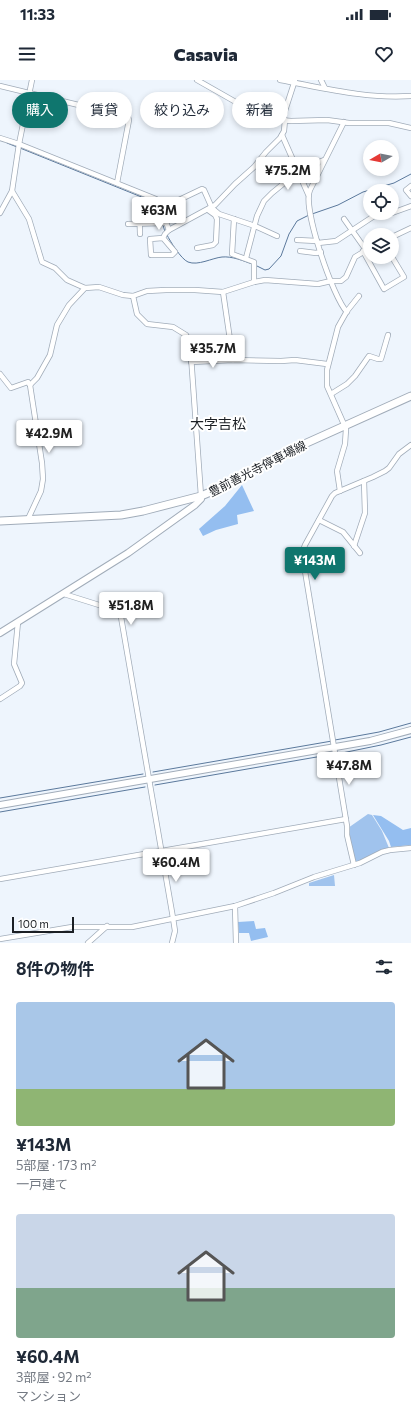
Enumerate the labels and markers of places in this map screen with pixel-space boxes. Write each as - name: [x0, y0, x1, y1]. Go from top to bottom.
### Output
- pin: ¥75.2M: [255, 157, 321, 191]
- pin: ¥63M: [135, 197, 183, 231]
- pin: ¥35.7M: [180, 335, 246, 369]
- pin: ¥42.9M: [16, 420, 82, 454]
- pin: ¥143M: [287, 547, 343, 581]
- pin: ¥51.8M: [98, 592, 164, 626]
- pin: ¥47.8M: [316, 752, 382, 786]
- pin: ¥60.4M: [143, 849, 209, 883]

